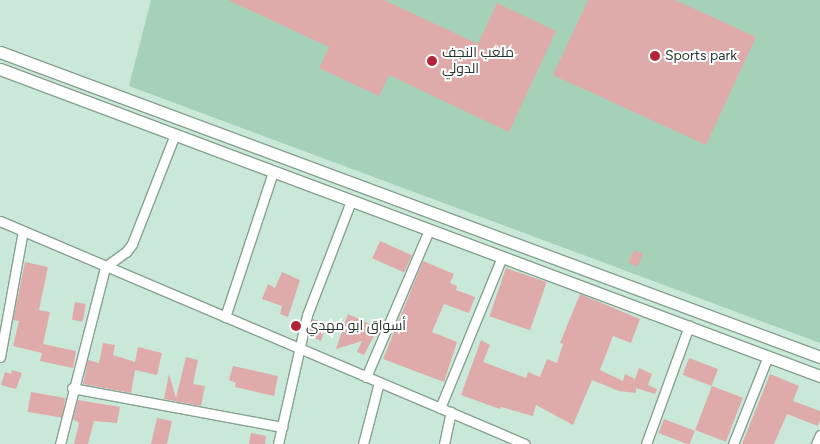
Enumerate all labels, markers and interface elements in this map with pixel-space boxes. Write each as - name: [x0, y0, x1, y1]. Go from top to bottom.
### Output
- place label: ملعب النجف الدولي: [442, 45, 514, 78]
- place label: Sports park: [665, 48, 737, 64]
- marker: Sports park: [649, 50, 661, 62]
- marker: ملعب النجف الدولي: [426, 55, 438, 67]
- place label: أسواق ابو مهدي: [306, 318, 406, 334]
- marker: أسواق ابو مهدي: [290, 320, 302, 332]

